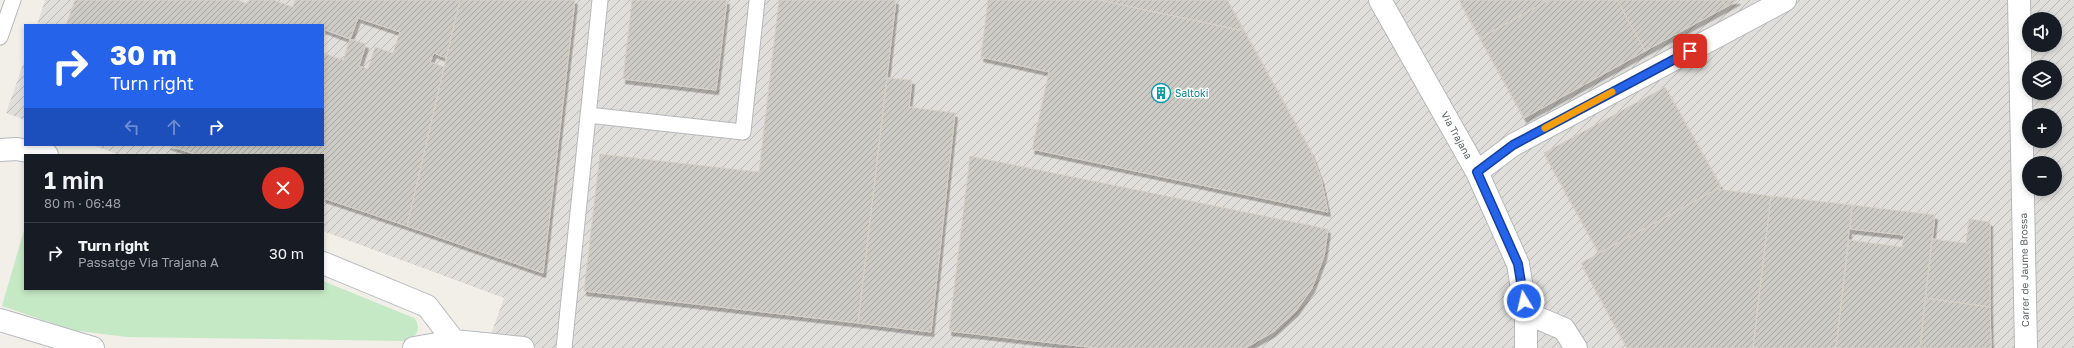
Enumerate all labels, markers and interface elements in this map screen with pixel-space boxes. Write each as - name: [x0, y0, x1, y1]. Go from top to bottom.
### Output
- map controls: [2022, 12, 2062, 196]
- button: sound: [2022, 12, 2062, 52]
- pin: [1673, 34, 1707, 68]
- text: 30 m: [110, 38, 177, 71]
- icon: right: [44, 40, 96, 92]
- icon: arrive: [1679, 40, 1701, 62]
- button: layers: [2022, 60, 2062, 100]
- text: Turn right: [110, 72, 194, 94]
- building icon: Saltoki: [1150, 82, 1172, 104]
- place label: Saltoki: [1175, 87, 1208, 99]
- button: +: [2022, 108, 2062, 148]
- street label: Via Trajana: [1439, 109, 1475, 161]
- icon: left: [121, 116, 143, 138]
- icon: ahead: [163, 116, 185, 138]
- icon: right: [205, 116, 227, 138]
- button: −: [2022, 156, 2062, 196]
- text: 1 min: [44, 165, 104, 194]
- button: close: [262, 167, 304, 209]
- text: 80 m · 06:48: [44, 195, 121, 211]
- street label: Carrer de Jaume Brossa: [2017, 213, 2031, 327]
- text: Turn right: [78, 236, 149, 254]
- icon: right: [44, 242, 66, 264]
- text: 30 m: [269, 244, 304, 262]
- text: Passatge Via Trajana A: [78, 254, 219, 270]
- position arrow: [1503, 280, 1545, 322]

